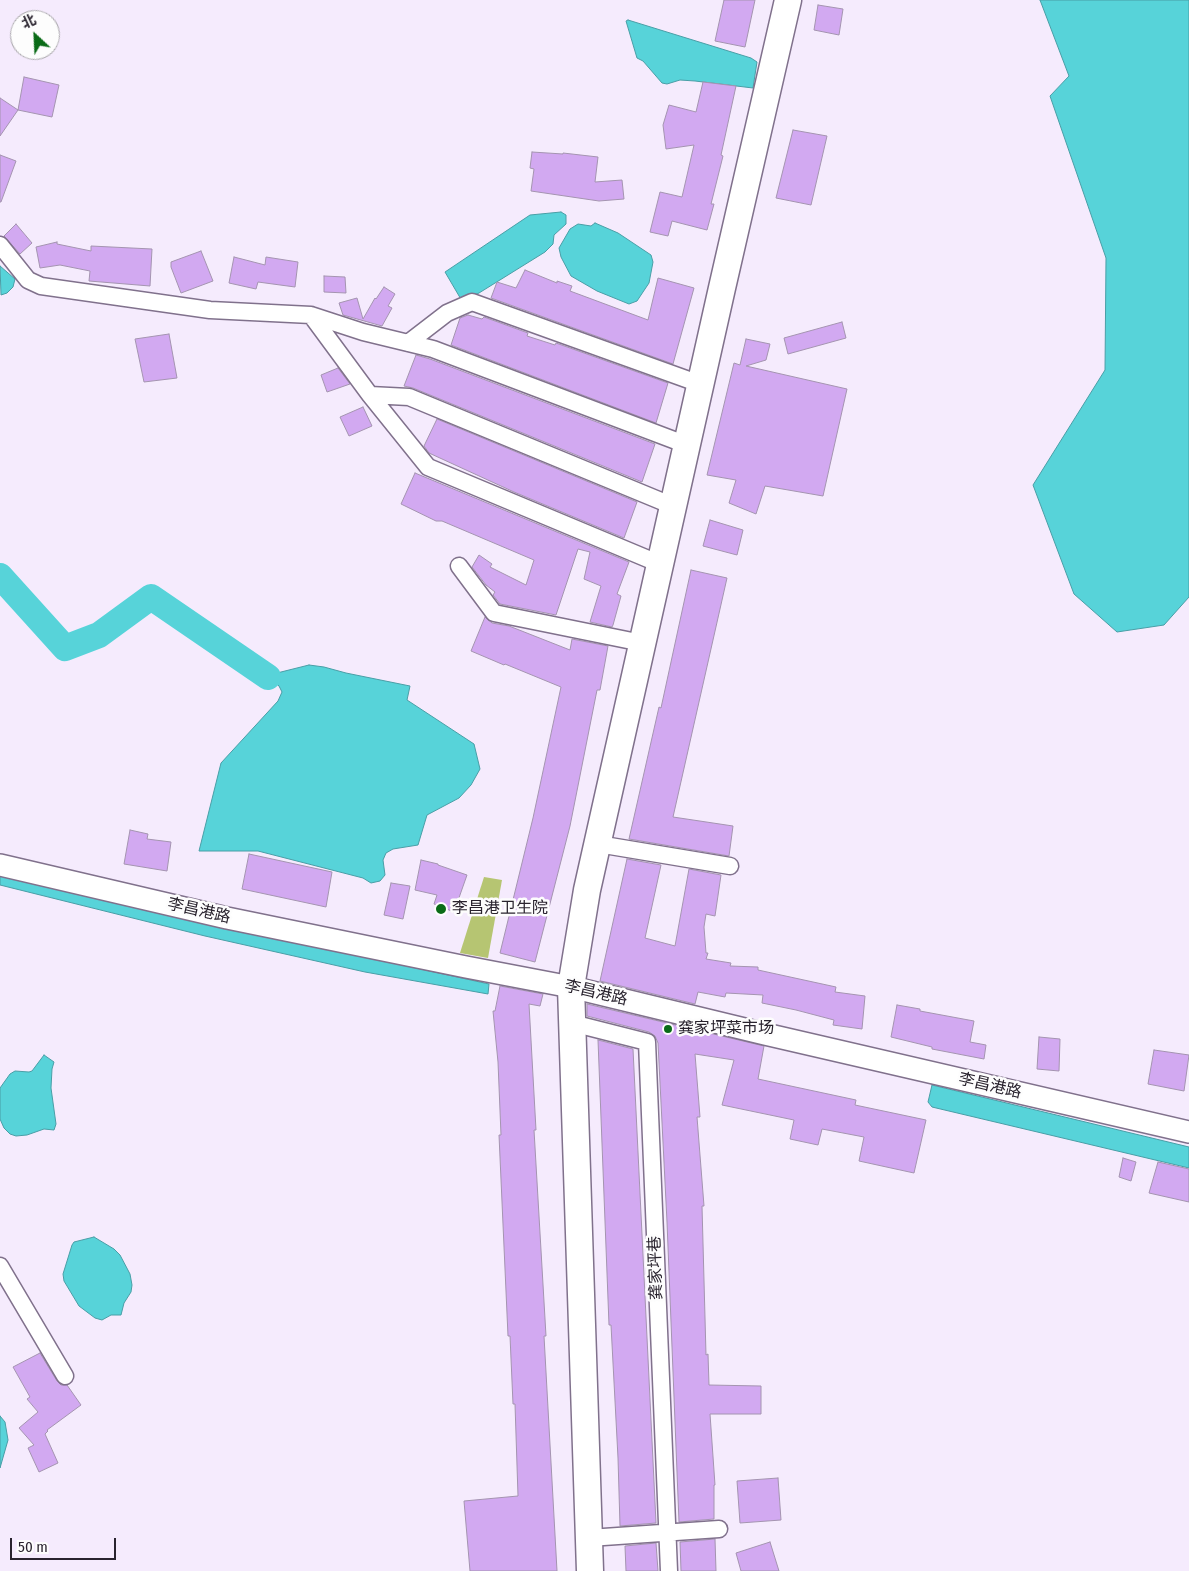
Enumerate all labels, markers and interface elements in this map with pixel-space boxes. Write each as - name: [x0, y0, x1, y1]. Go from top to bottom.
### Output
- north arrow: [10, 10, 60, 60]
- text: 北: [19, 11, 39, 33]
- street label: 李昌港路: [166, 894, 232, 928]
- place label: 李昌港卫生院: [452, 899, 548, 919]
- marker: 李昌港卫生院: [434, 902, 448, 916]
- street label: 李昌港路: [563, 976, 629, 1010]
- place label: 龚家坪菜市场: [678, 1019, 774, 1039]
- marker: 龚家坪菜市场: [662, 1023, 674, 1035]
- street label: 李昌港路: [957, 1069, 1023, 1103]
- street label: 龚家坪巷: [645, 1236, 667, 1300]
- scale bar: [12, 1528, 119, 1560]
- text: 50 m: [18, 1538, 48, 1556]

